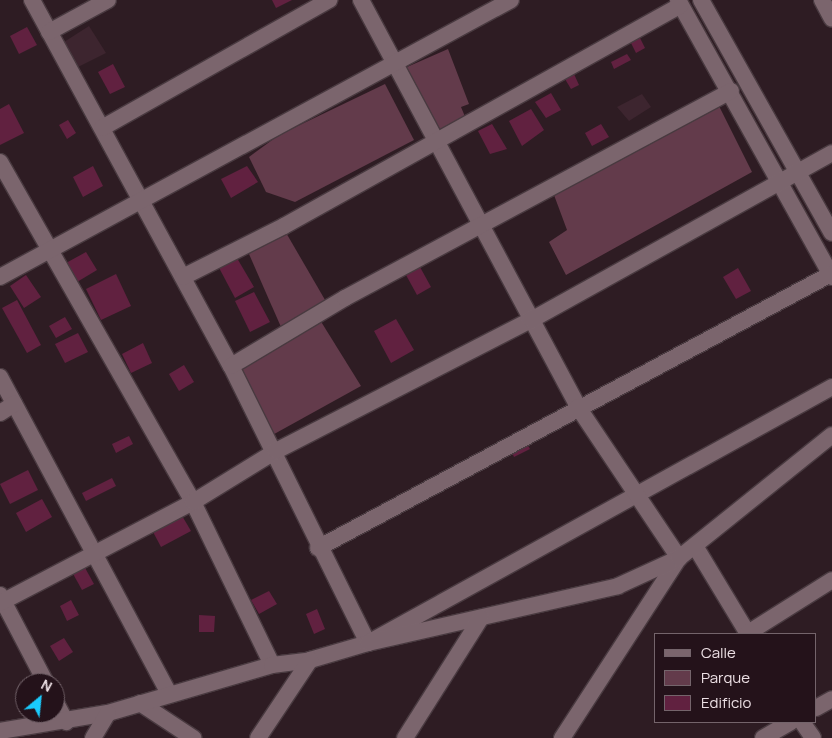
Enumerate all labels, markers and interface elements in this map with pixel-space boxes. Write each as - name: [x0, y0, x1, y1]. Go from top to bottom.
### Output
- legend: [654, 633, 817, 723]
- text: Calle: [701, 642, 736, 663]
- text: Parque: [701, 667, 750, 688]
- north arrow: [15, 673, 65, 723]
- text: N: [38, 674, 56, 696]
- text: Edificio: [701, 692, 751, 713]

